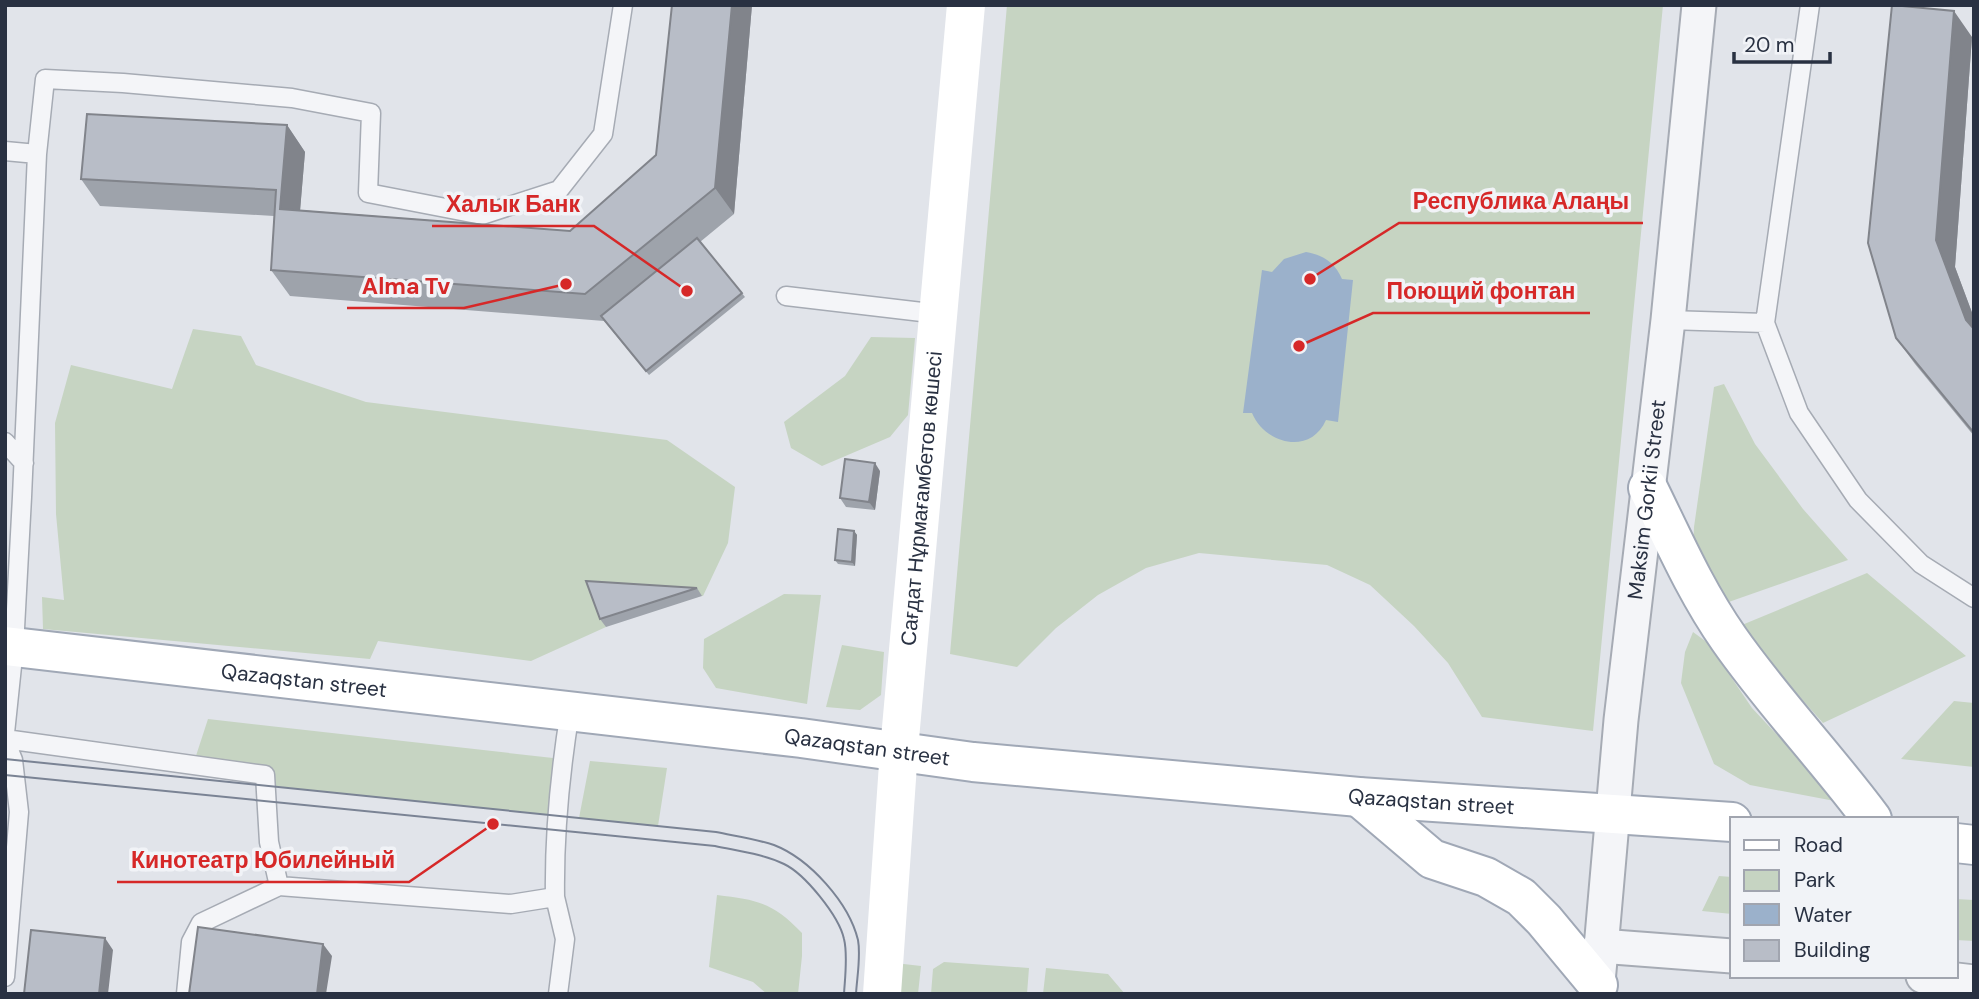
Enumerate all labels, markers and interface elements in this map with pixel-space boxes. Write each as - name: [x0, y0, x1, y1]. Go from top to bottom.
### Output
- scale bar: [1734, 21, 1830, 65]
- text: 20 m: [1744, 31, 1795, 59]
- callout: Республика Алаңы: [1399, 179, 1643, 223]
- callout: Халык Банк: [432, 182, 594, 226]
- text: Республика Алаңы: [1413, 186, 1629, 216]
- text: Халык Банк: [446, 189, 581, 219]
- callout: Alma Tv: [347, 264, 464, 308]
- callout: Поющий фонтан: [1373, 269, 1590, 313]
- text: Alma Tv: [362, 271, 450, 301]
- text: Поющий фонтан: [1386, 276, 1576, 306]
- street label: Сағдат Нұрмағамбетов көшесі: [894, 350, 949, 647]
- street label: Maksim Gorkii Street: [1621, 398, 1673, 601]
- street label: Qazaqstan street: [220, 657, 388, 704]
- street label: Qazaqstan street: [783, 722, 952, 773]
- street label: Qazaqstan street: [1347, 782, 1515, 821]
- legend: [1730, 817, 1958, 978]
- text: Road: [1794, 831, 1843, 859]
- callout: Кинотеатр Юбилейный: [117, 838, 409, 882]
- text: Кинотеатр Юбилейный: [131, 845, 395, 875]
- text: Park: [1794, 866, 1836, 894]
- text: Water: [1794, 901, 1852, 929]
- text: Building: [1794, 936, 1871, 964]

